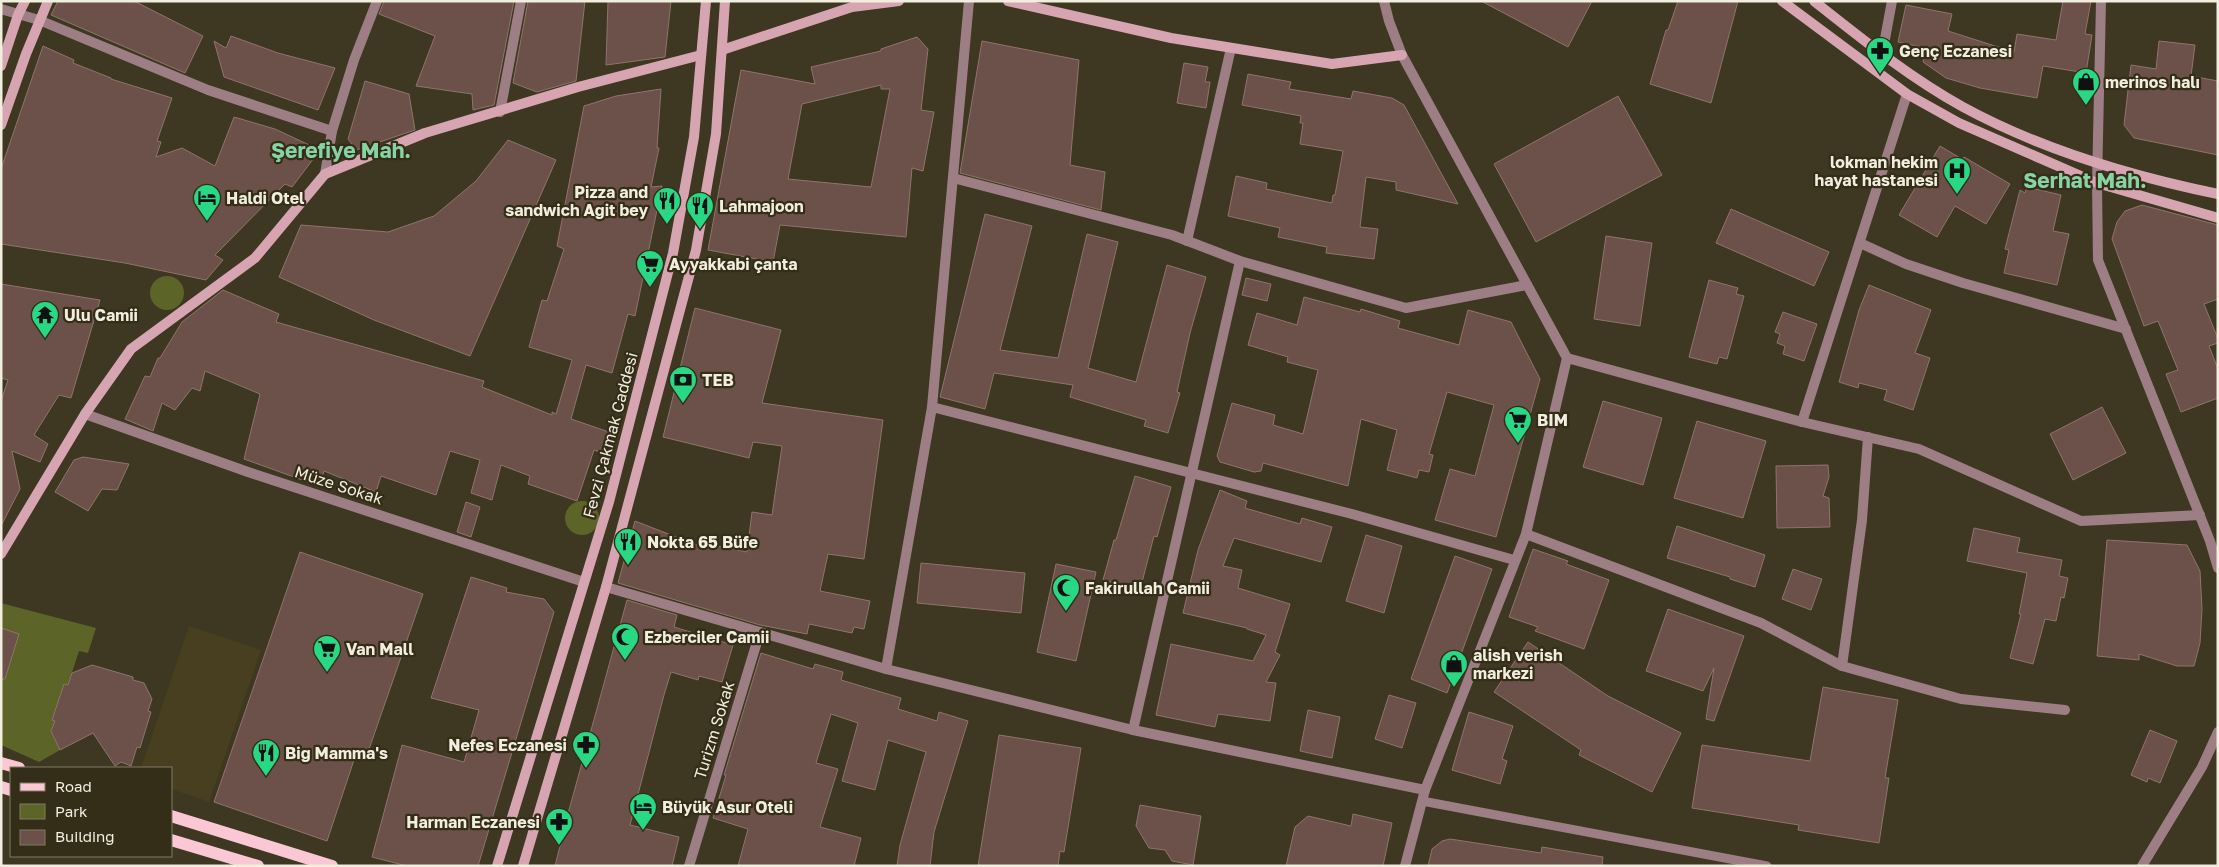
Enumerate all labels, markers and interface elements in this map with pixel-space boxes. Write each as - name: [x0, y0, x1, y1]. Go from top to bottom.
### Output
- pharmacy icon: Genç Eczanesi: [1865, 36, 1895, 75]
- place label: Genç Eczanesi: [1899, 41, 2012, 61]
- shop icon: merinos halı: [2071, 67, 2101, 106]
- place label: merinos halı: [2105, 72, 2200, 92]
- district label: Şerefiye Mah.: [271, 137, 411, 163]
- place label: lokman hekim hayat hastanesi: [1815, 152, 1938, 190]
- hospital icon: lokman hekim hayat hastanesi: [1942, 156, 1972, 195]
- district label: Serhat Mah.: [2023, 167, 2147, 193]
- place label: Pizza and sandwich Agit bey: [505, 182, 648, 220]
- hotel icon: Haldi Otel: [192, 183, 222, 222]
- restaurant icon: Pizza and sandwich Agit bey: [652, 186, 682, 225]
- place label: Haldi Otel: [226, 188, 305, 208]
- restaurant icon: Lahmajoon: [685, 191, 715, 230]
- place label: Lahmajoon: [719, 196, 804, 216]
- supermarket icon: Ayyakkabi çanta: [635, 249, 665, 288]
- place label: Ayyakkabi çanta: [669, 254, 797, 274]
- temple icon: Ulu Camii: [30, 300, 60, 339]
- place label: Ulu Camii: [64, 305, 138, 325]
- street label: Fevzi Çakmak Caddesi: [578, 350, 642, 520]
- bank icon: TEB: [668, 365, 698, 404]
- place label: TEB: [702, 370, 734, 390]
- supermarket icon: BIM: [1503, 405, 1533, 444]
- place label: BIM: [1537, 410, 1568, 430]
- street label: Müze Sokak: [292, 461, 386, 509]
- restaurant icon: Nokta 65 Büfe: [613, 527, 643, 566]
- place label: Nokta 65 Büfe: [647, 532, 758, 552]
- mosque icon: Fakirullah Camii: [1051, 573, 1081, 612]
- place label: Fakirullah Camii: [1085, 578, 1210, 598]
- mosque icon: Ezberciler Camii: [610, 622, 640, 661]
- place label: Ezberciler Camii: [644, 627, 769, 647]
- supermarket icon: Van Mall: [312, 634, 342, 673]
- place label: Van Mall: [346, 639, 414, 659]
- place label: alish verish markezi: [1473, 645, 1563, 683]
- shop icon: alish verish markezi: [1439, 649, 1469, 688]
- street label: Turizm Sokak: [690, 678, 738, 782]
- pharmacy icon: Nefes Eczanesi: [571, 730, 601, 769]
- place label: Nefes Eczanesi: [448, 735, 567, 755]
- restaurant icon: Big Mamma's: [251, 738, 281, 777]
- place label: Big Mamma's: [285, 743, 388, 763]
- legend: [10, 767, 172, 857]
- text: Road: [55, 777, 92, 795]
- hotel icon: Büyük Asur Oteli: [628, 792, 658, 831]
- place label: Büyük Asur Oteli: [662, 797, 793, 817]
- text: Park: [55, 802, 88, 820]
- pharmacy icon: Harman Eczanesi: [544, 807, 574, 846]
- place label: Harman Eczanesi: [406, 812, 540, 832]
- text: Building: [55, 827, 115, 845]

